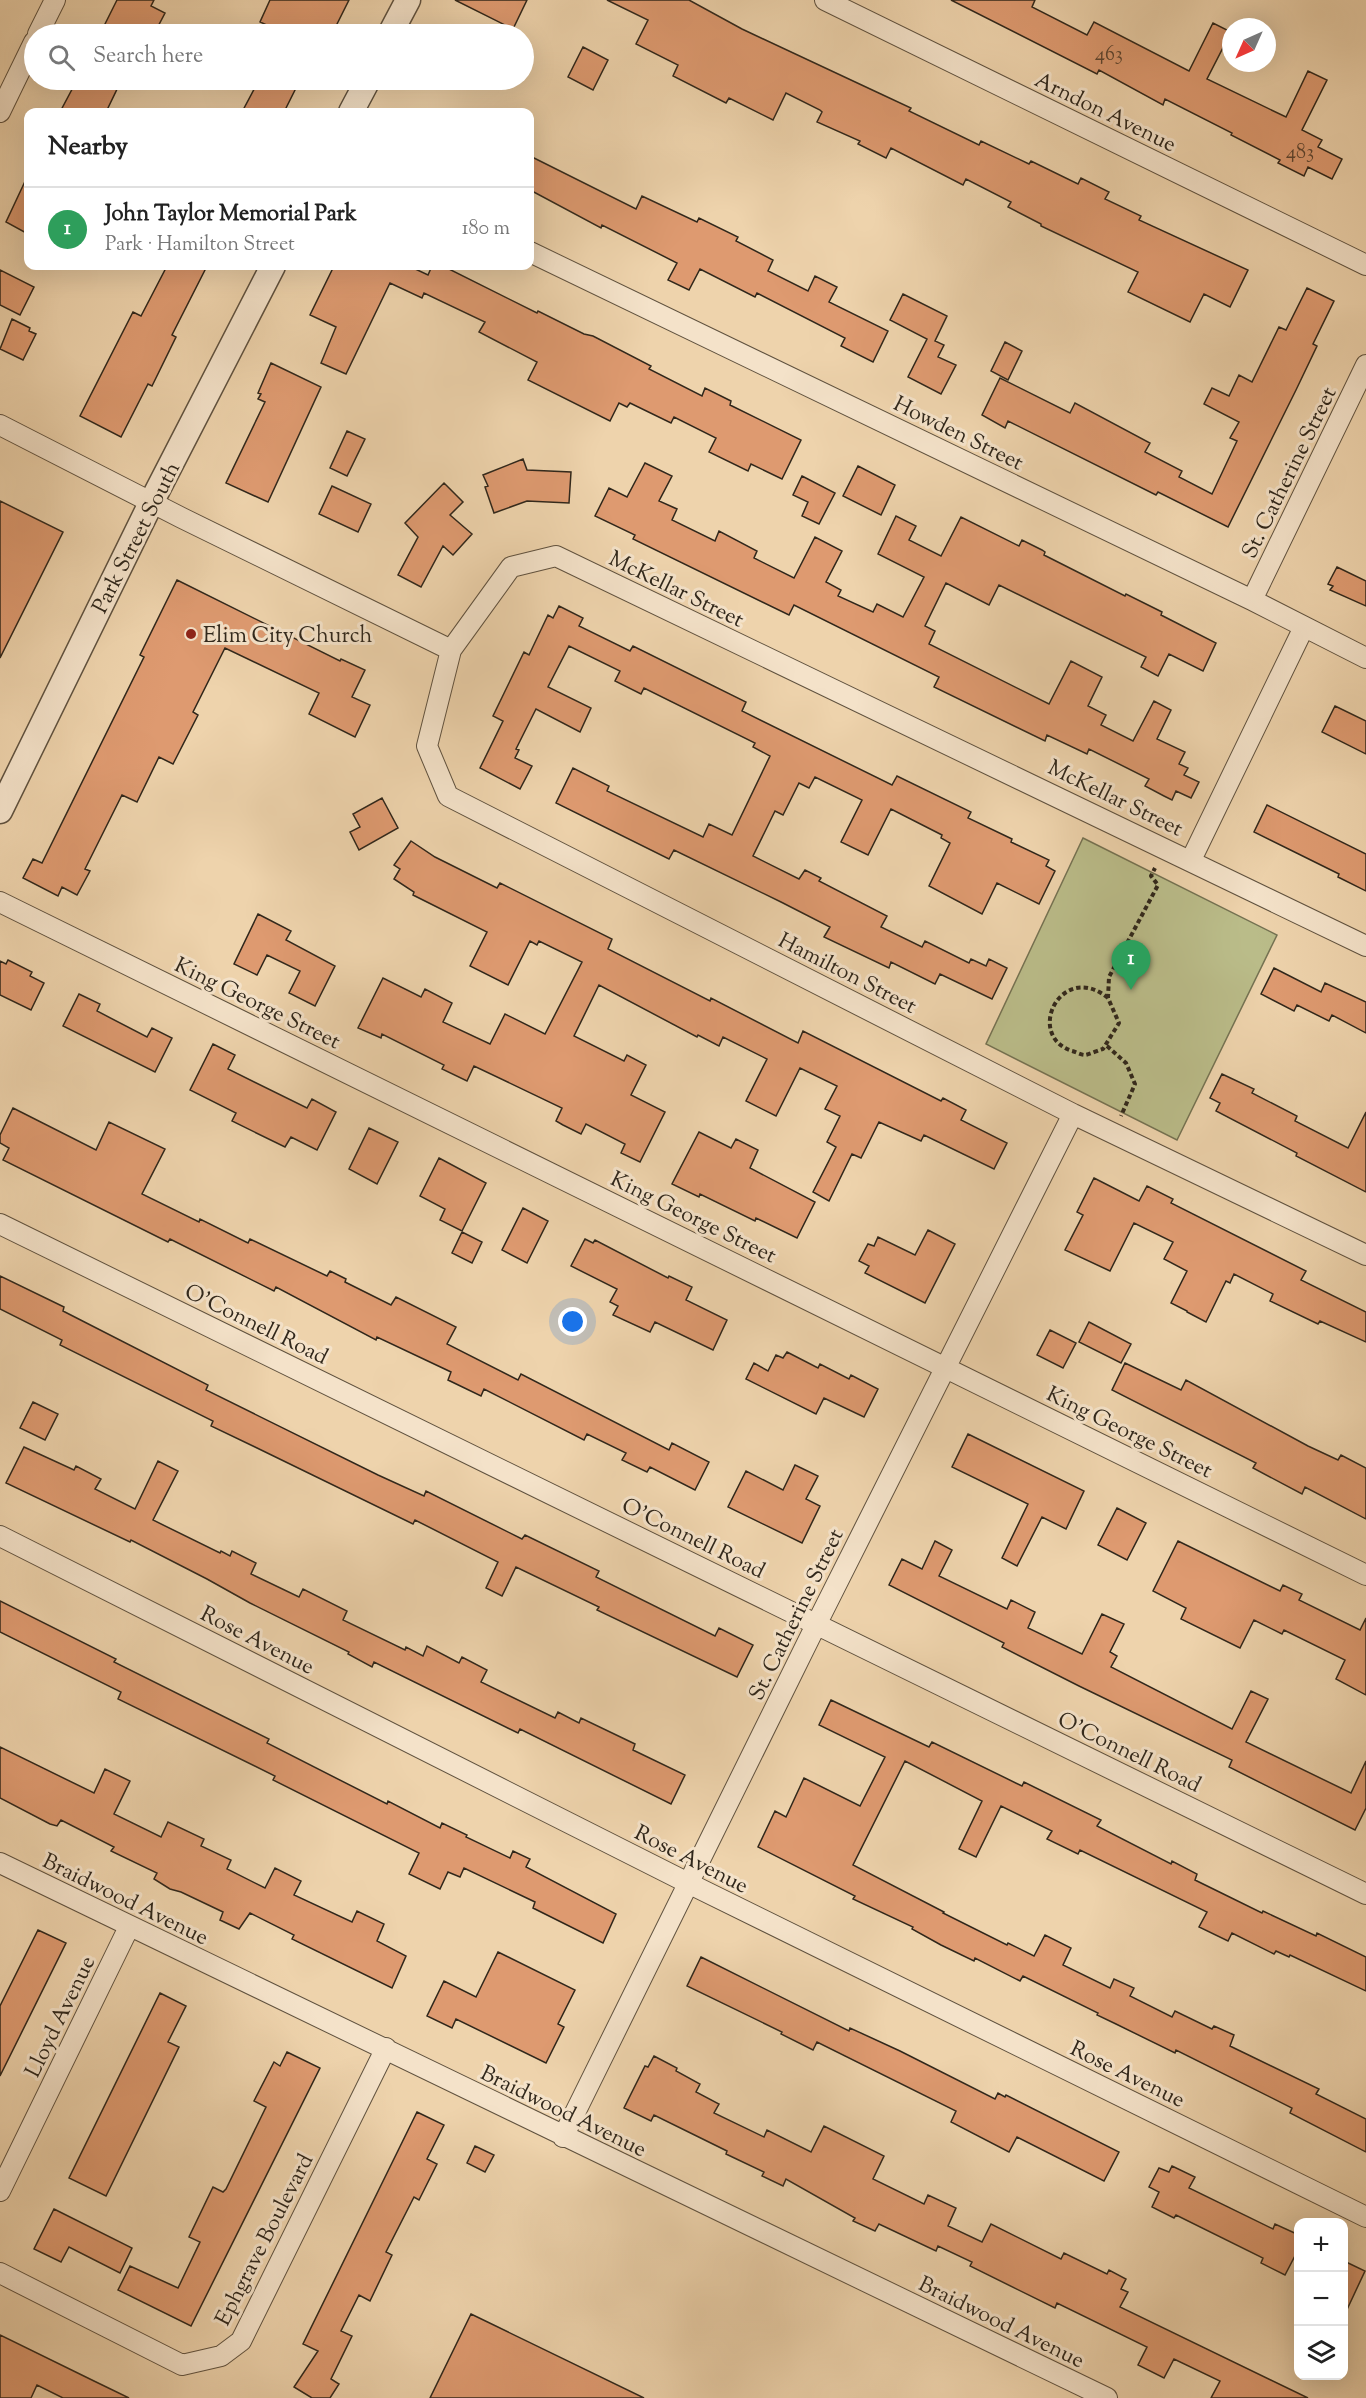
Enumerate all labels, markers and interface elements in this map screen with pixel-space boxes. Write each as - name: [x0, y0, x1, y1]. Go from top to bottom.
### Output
- north arrow: [1222, 18, 1276, 72]
- search box: [24, 24, 534, 90]
- icon: search: [45, 41, 78, 74]
- text: Search here: [93, 41, 203, 73]
- house number: 463: [1095, 41, 1123, 70]
- street label: Arndon Avenue: [1029, 66, 1181, 162]
- text: Nearby: [48, 129, 128, 166]
- house number: 483: [1286, 139, 1314, 168]
- text: John Taylor Memorial Park: [105, 199, 357, 231]
- text: 1: [64, 215, 71, 244]
- text: 180 m: [462, 215, 510, 244]
- text: Park · Hamilton Street: [105, 231, 295, 260]
- street label: St. Catherine Street: [1235, 382, 1346, 565]
- street label: Howden Street: [887, 389, 1029, 480]
- street label: Park Street South: [86, 457, 190, 620]
- street label: McKellar Street: [603, 544, 749, 637]
- place label: Elim City Church: [203, 621, 372, 653]
- marker: Elim City Church: [184, 627, 198, 641]
- street label: McKellar Street: [1042, 753, 1188, 846]
- street label: Hamilton Street: [772, 926, 922, 1024]
- pin: 1: [1112, 940, 1150, 990]
- street label: King George Street: [168, 951, 346, 1059]
- street label: King George Street: [604, 1165, 782, 1273]
- street label: O'Connell Road: [179, 1277, 333, 1374]
- your location: [558, 1307, 587, 1336]
- street label: King George Street: [1040, 1380, 1218, 1488]
- street label: O'Connell Road: [616, 1491, 770, 1588]
- street label: St. Catherine Street: [742, 1524, 853, 1707]
- street label: Rose Avenue: [194, 1599, 319, 1684]
- street label: O'Connell Road: [1052, 1705, 1206, 1802]
- street label: Rose Avenue: [628, 1818, 753, 1903]
- street label: Braidwood Avenue: [36, 1847, 213, 1955]
- street label: Lloyd Avenue: [18, 1951, 105, 2084]
- street label: Rose Avenue: [1064, 2034, 1190, 2117]
- street label: Braidwood Avenue: [474, 2059, 651, 2167]
- street label: Ephgrave Boulevard: [208, 2149, 323, 2332]
- map controls: [1294, 2218, 1348, 2380]
- button: +: [1294, 2218, 1348, 2272]
- street label: Braidwood Avenue: [912, 2270, 1089, 2378]
- button: −: [1294, 2272, 1348, 2326]
- button: layers: [1294, 2326, 1348, 2380]

